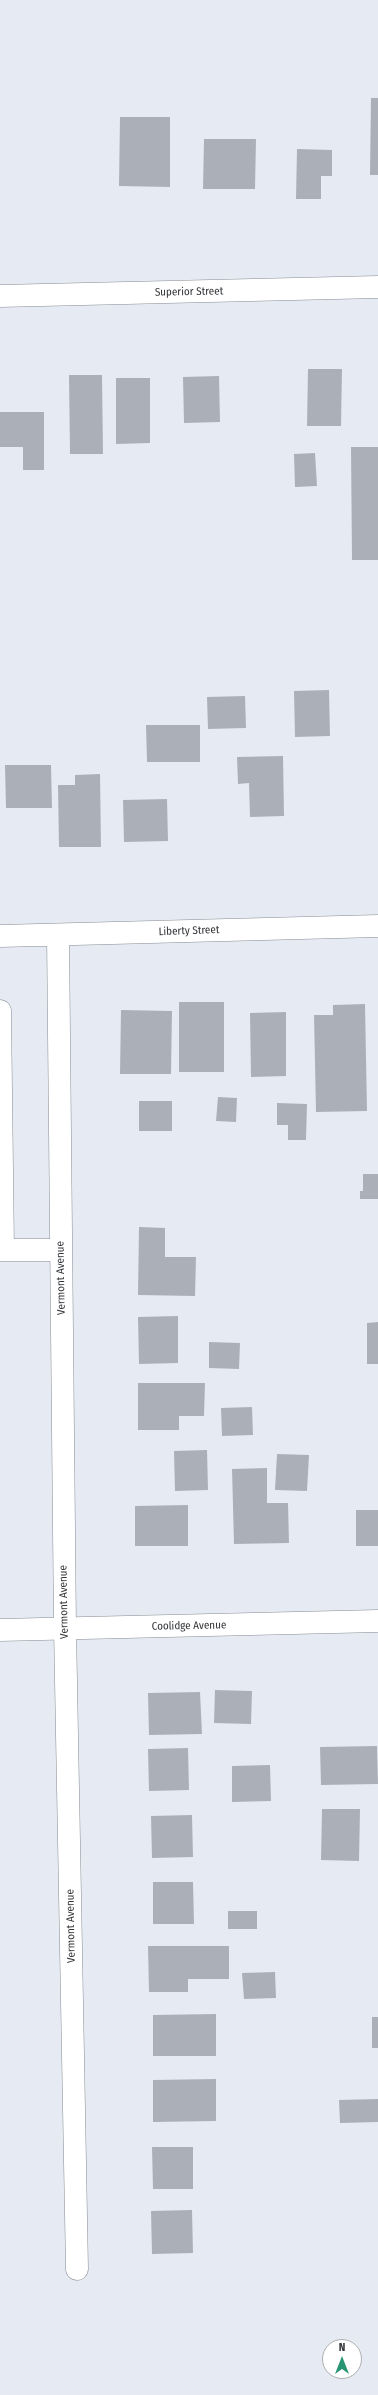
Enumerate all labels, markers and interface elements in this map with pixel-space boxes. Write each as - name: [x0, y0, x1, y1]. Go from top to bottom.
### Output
- street label: Superior Street: [155, 285, 223, 299]
- street label: Liberty Street: [158, 923, 220, 939]
- street label: Vermont Avenue: [54, 1241, 68, 1315]
- street label: Vermont Avenue: [57, 1565, 71, 1639]
- street label: Coolidge Avenue: [152, 1619, 226, 1633]
- street label: Vermont Avenue: [64, 1889, 78, 1963]
- north arrow: [322, 2339, 362, 2379]
- text: N: [339, 2341, 345, 2354]

